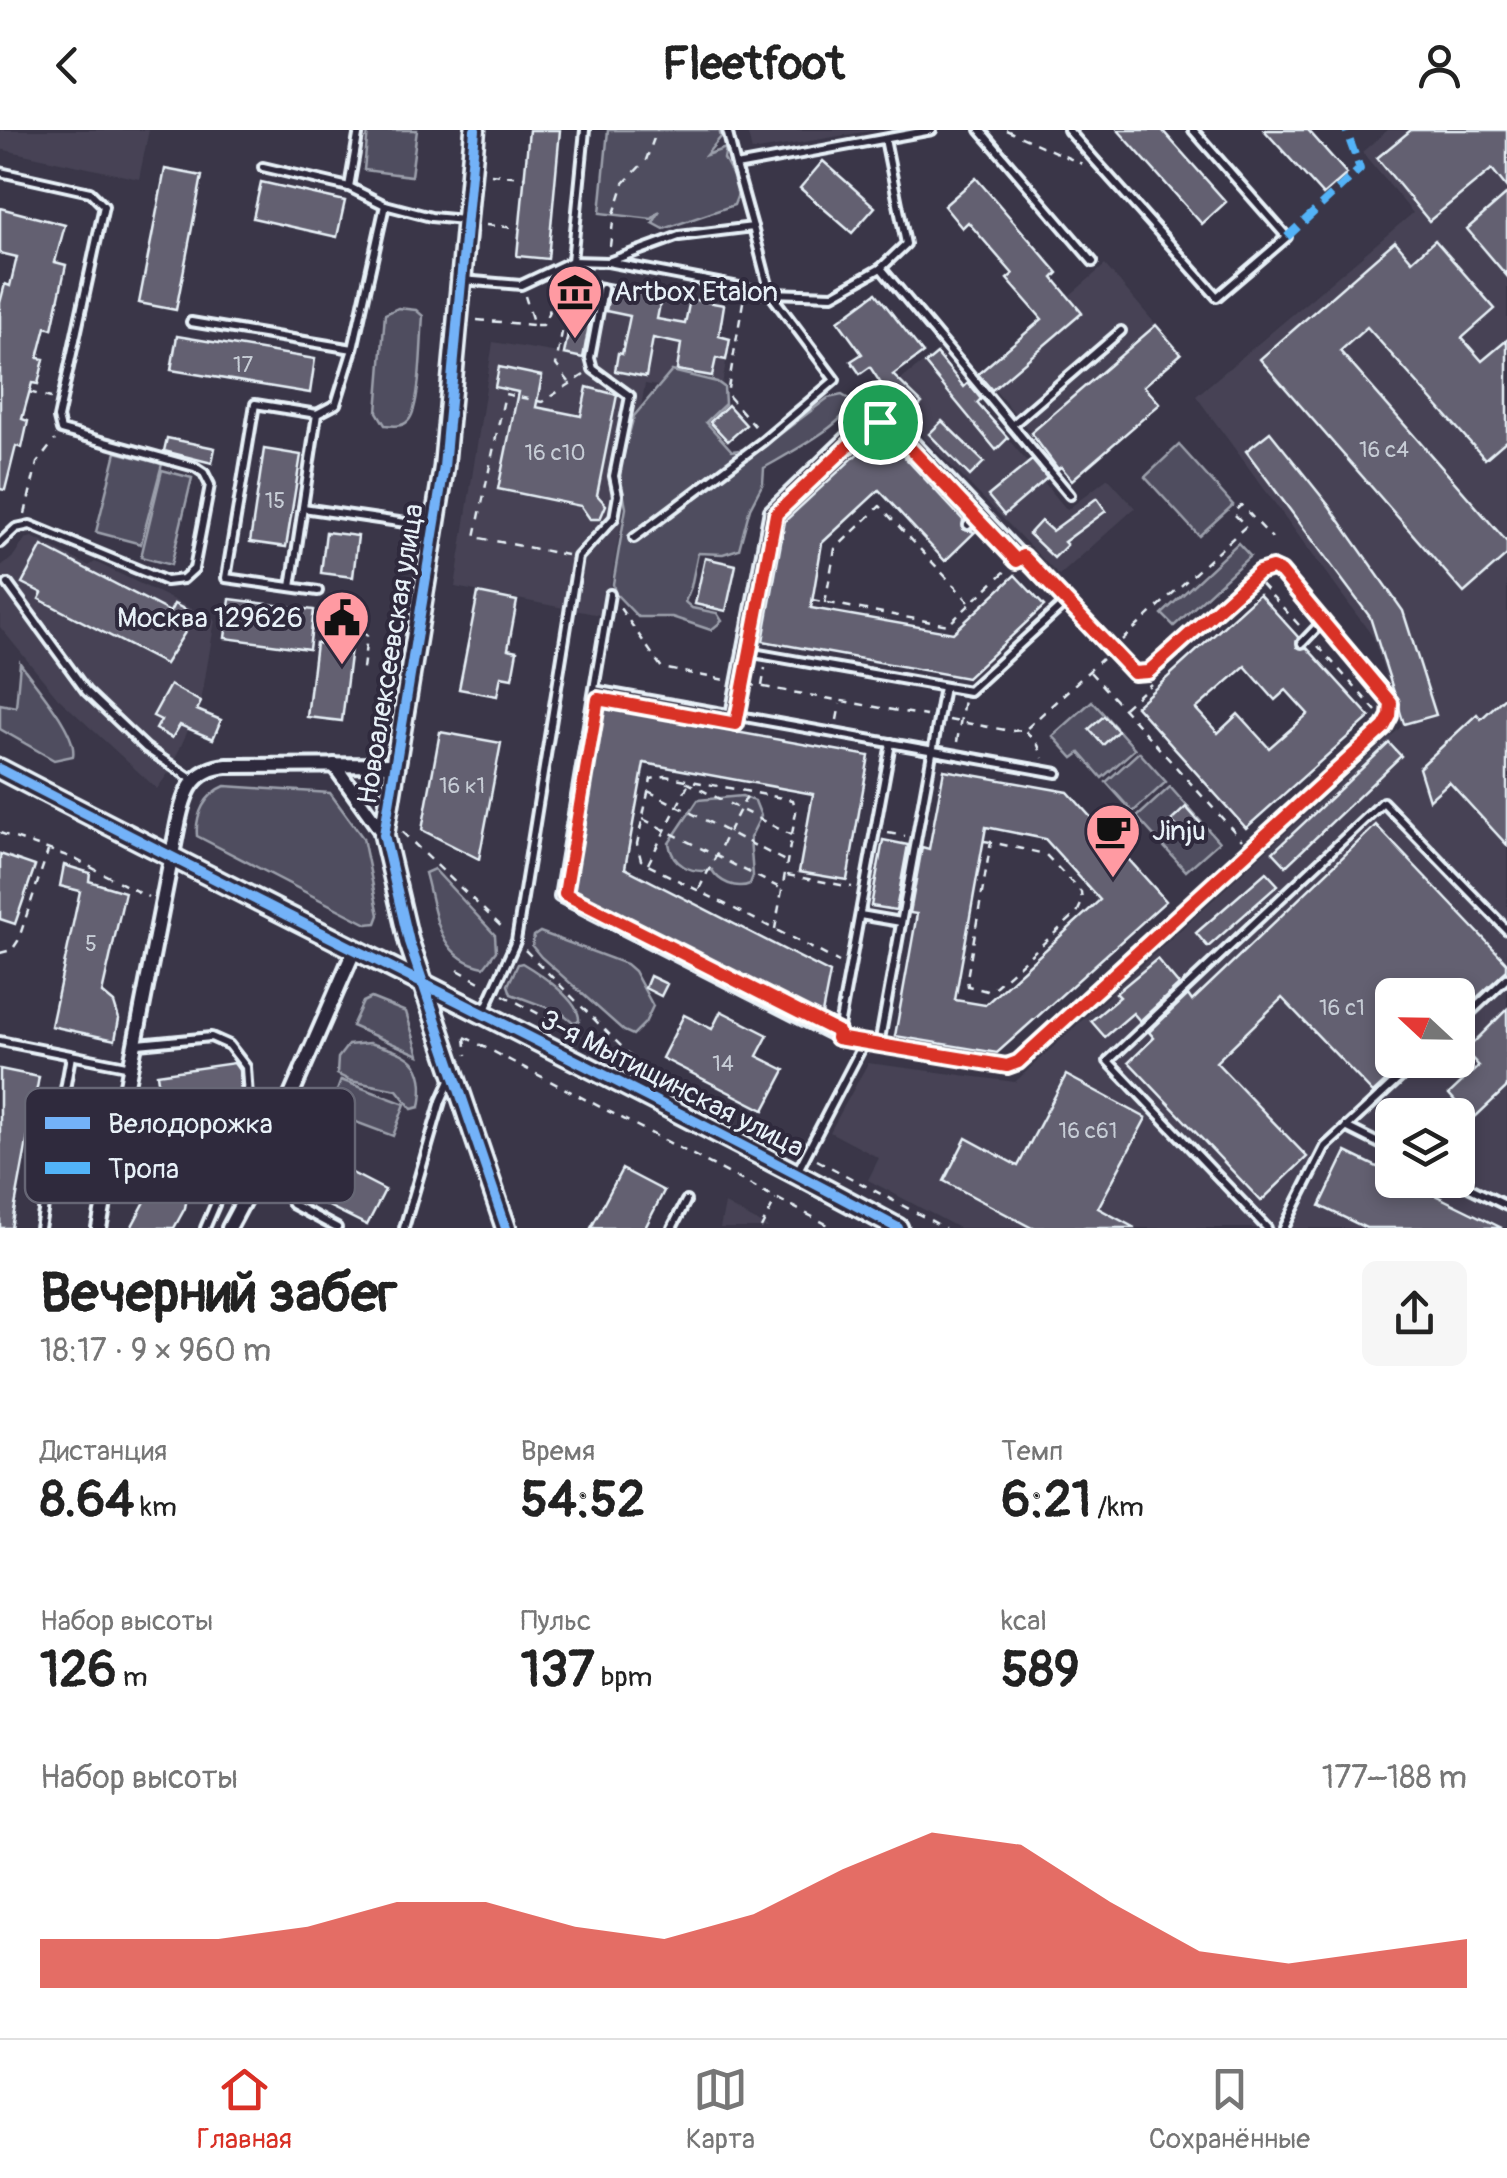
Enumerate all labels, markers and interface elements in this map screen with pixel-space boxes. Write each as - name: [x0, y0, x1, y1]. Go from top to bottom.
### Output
- text: Fleetfoot: [662, 37, 845, 93]
- icon: back: [40, 38, 95, 93]
- icon: person: [1412, 38, 1467, 93]
- museum icon: Artbox Etalon: [545, 262, 605, 341]
- place label: Artbox Etalon: [614, 275, 778, 310]
- house number: 17: [233, 351, 253, 379]
- pin: [838, 380, 923, 465]
- icon: arrive: [853, 395, 908, 450]
- house number: 16 c4: [1359, 436, 1409, 464]
- house number: 16 с10: [525, 439, 585, 467]
- house number: 15: [265, 487, 285, 515]
- street label: Новоалексеевская улица: [350, 501, 432, 807]
- public building icon: Москва 129626: [312, 588, 372, 667]
- place label: Москва 129626: [117, 601, 303, 636]
- house number: 16 к1: [439, 772, 485, 800]
- cafe icon: Jinju: [1083, 801, 1143, 880]
- place label: Jinju: [1152, 814, 1206, 849]
- house number: 5: [85, 930, 97, 958]
- north arrow: [1375, 978, 1475, 1078]
- map controls: [1375, 978, 1475, 1198]
- house number: 16 с1: [1319, 994, 1365, 1022]
- street label: 3-я Мытищинская улица: [534, 1002, 810, 1166]
- house number: 14: [712, 1050, 734, 1078]
- legend: [25, 1088, 355, 1203]
- button: layers: [1375, 1098, 1475, 1198]
- text: Велодорожка: [108, 1107, 273, 1142]
- house number: 16 с61: [1059, 1117, 1117, 1145]
- text: Тропа: [108, 1152, 179, 1187]
- text: Вечерний забег: [40, 1259, 397, 1328]
- button: share: [1362, 1261, 1467, 1366]
- text: 18:17 · 9 × 960 m: [40, 1331, 271, 1371]
- text: Дистанция: [40, 1434, 167, 1469]
- text: Время: [521, 1434, 595, 1469]
- text: Темп: [1001, 1434, 1063, 1469]
- text: 8.64: [40, 1469, 134, 1532]
- text: 54:52: [521, 1469, 645, 1532]
- text: 6:21: [1001, 1469, 1091, 1532]
- text: km: [134, 1490, 177, 1525]
- text: /km: [1091, 1490, 1144, 1525]
- text: Набор высоты: [40, 1604, 213, 1639]
- text: Пульс: [521, 1604, 591, 1639]
- text: kcal: [1001, 1604, 1047, 1639]
- text: 126: [40, 1639, 117, 1702]
- text: 137: [521, 1639, 595, 1702]
- text: 589: [1001, 1639, 1079, 1702]
- text: m: [117, 1660, 148, 1695]
- text: bpm: [595, 1660, 652, 1695]
- text: Набор высоты: [40, 1758, 238, 1798]
- text: 177–188 m: [1322, 1758, 1467, 1798]
- tab: Главная: [197, 2062, 292, 2157]
- tab: Карта: [686, 2062, 755, 2157]
- tab: Сохранённые: [1149, 2062, 1310, 2157]

